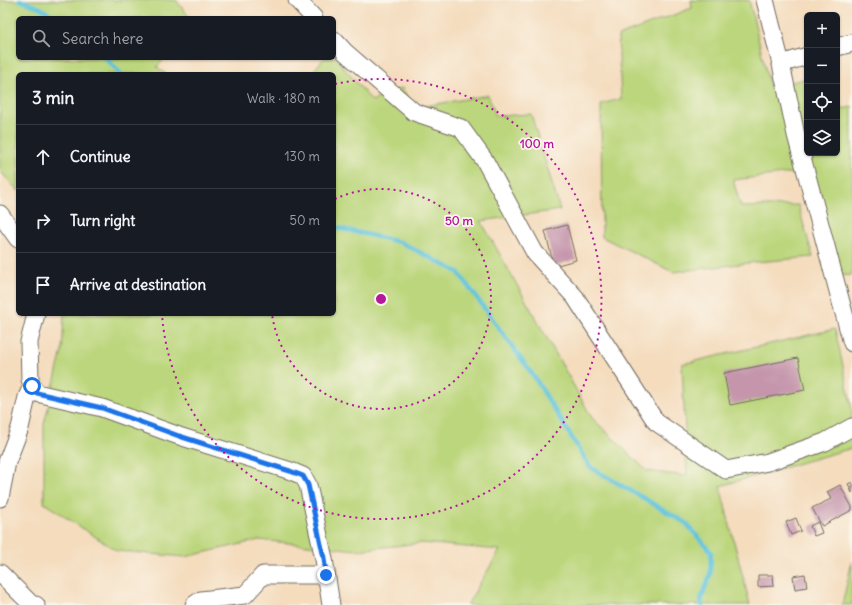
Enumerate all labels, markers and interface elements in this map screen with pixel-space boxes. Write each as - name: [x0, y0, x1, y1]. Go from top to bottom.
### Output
- map controls: [804, 12, 840, 156]
- button: +: [804, 12, 840, 48]
- search box: [16, 16, 336, 60]
- icon: search: [30, 27, 52, 49]
- text: Search here: [62, 29, 143, 48]
- button: −: [804, 48, 840, 84]
- button: locate: [804, 84, 840, 120]
- text: 3 min: [32, 87, 74, 109]
- text: Walk · 180 m: [247, 90, 320, 107]
- button: layers: [804, 120, 840, 156]
- text: 100 m: [520, 136, 554, 151]
- icon: ahead: [32, 146, 54, 168]
- text: Continue: [70, 147, 131, 166]
- text: 130 m: [284, 148, 320, 165]
- icon: right: [32, 210, 54, 232]
- text: Turn right: [70, 211, 135, 230]
- text: 50 m: [289, 212, 320, 229]
- text: 50 m: [445, 213, 474, 228]
- icon: arrive: [32, 274, 54, 296]
- text: Arrive at destination: [70, 275, 206, 294]
- centre of rings: [374, 292, 388, 306]
- route start: [23, 377, 41, 395]
- route end: [317, 566, 335, 584]

